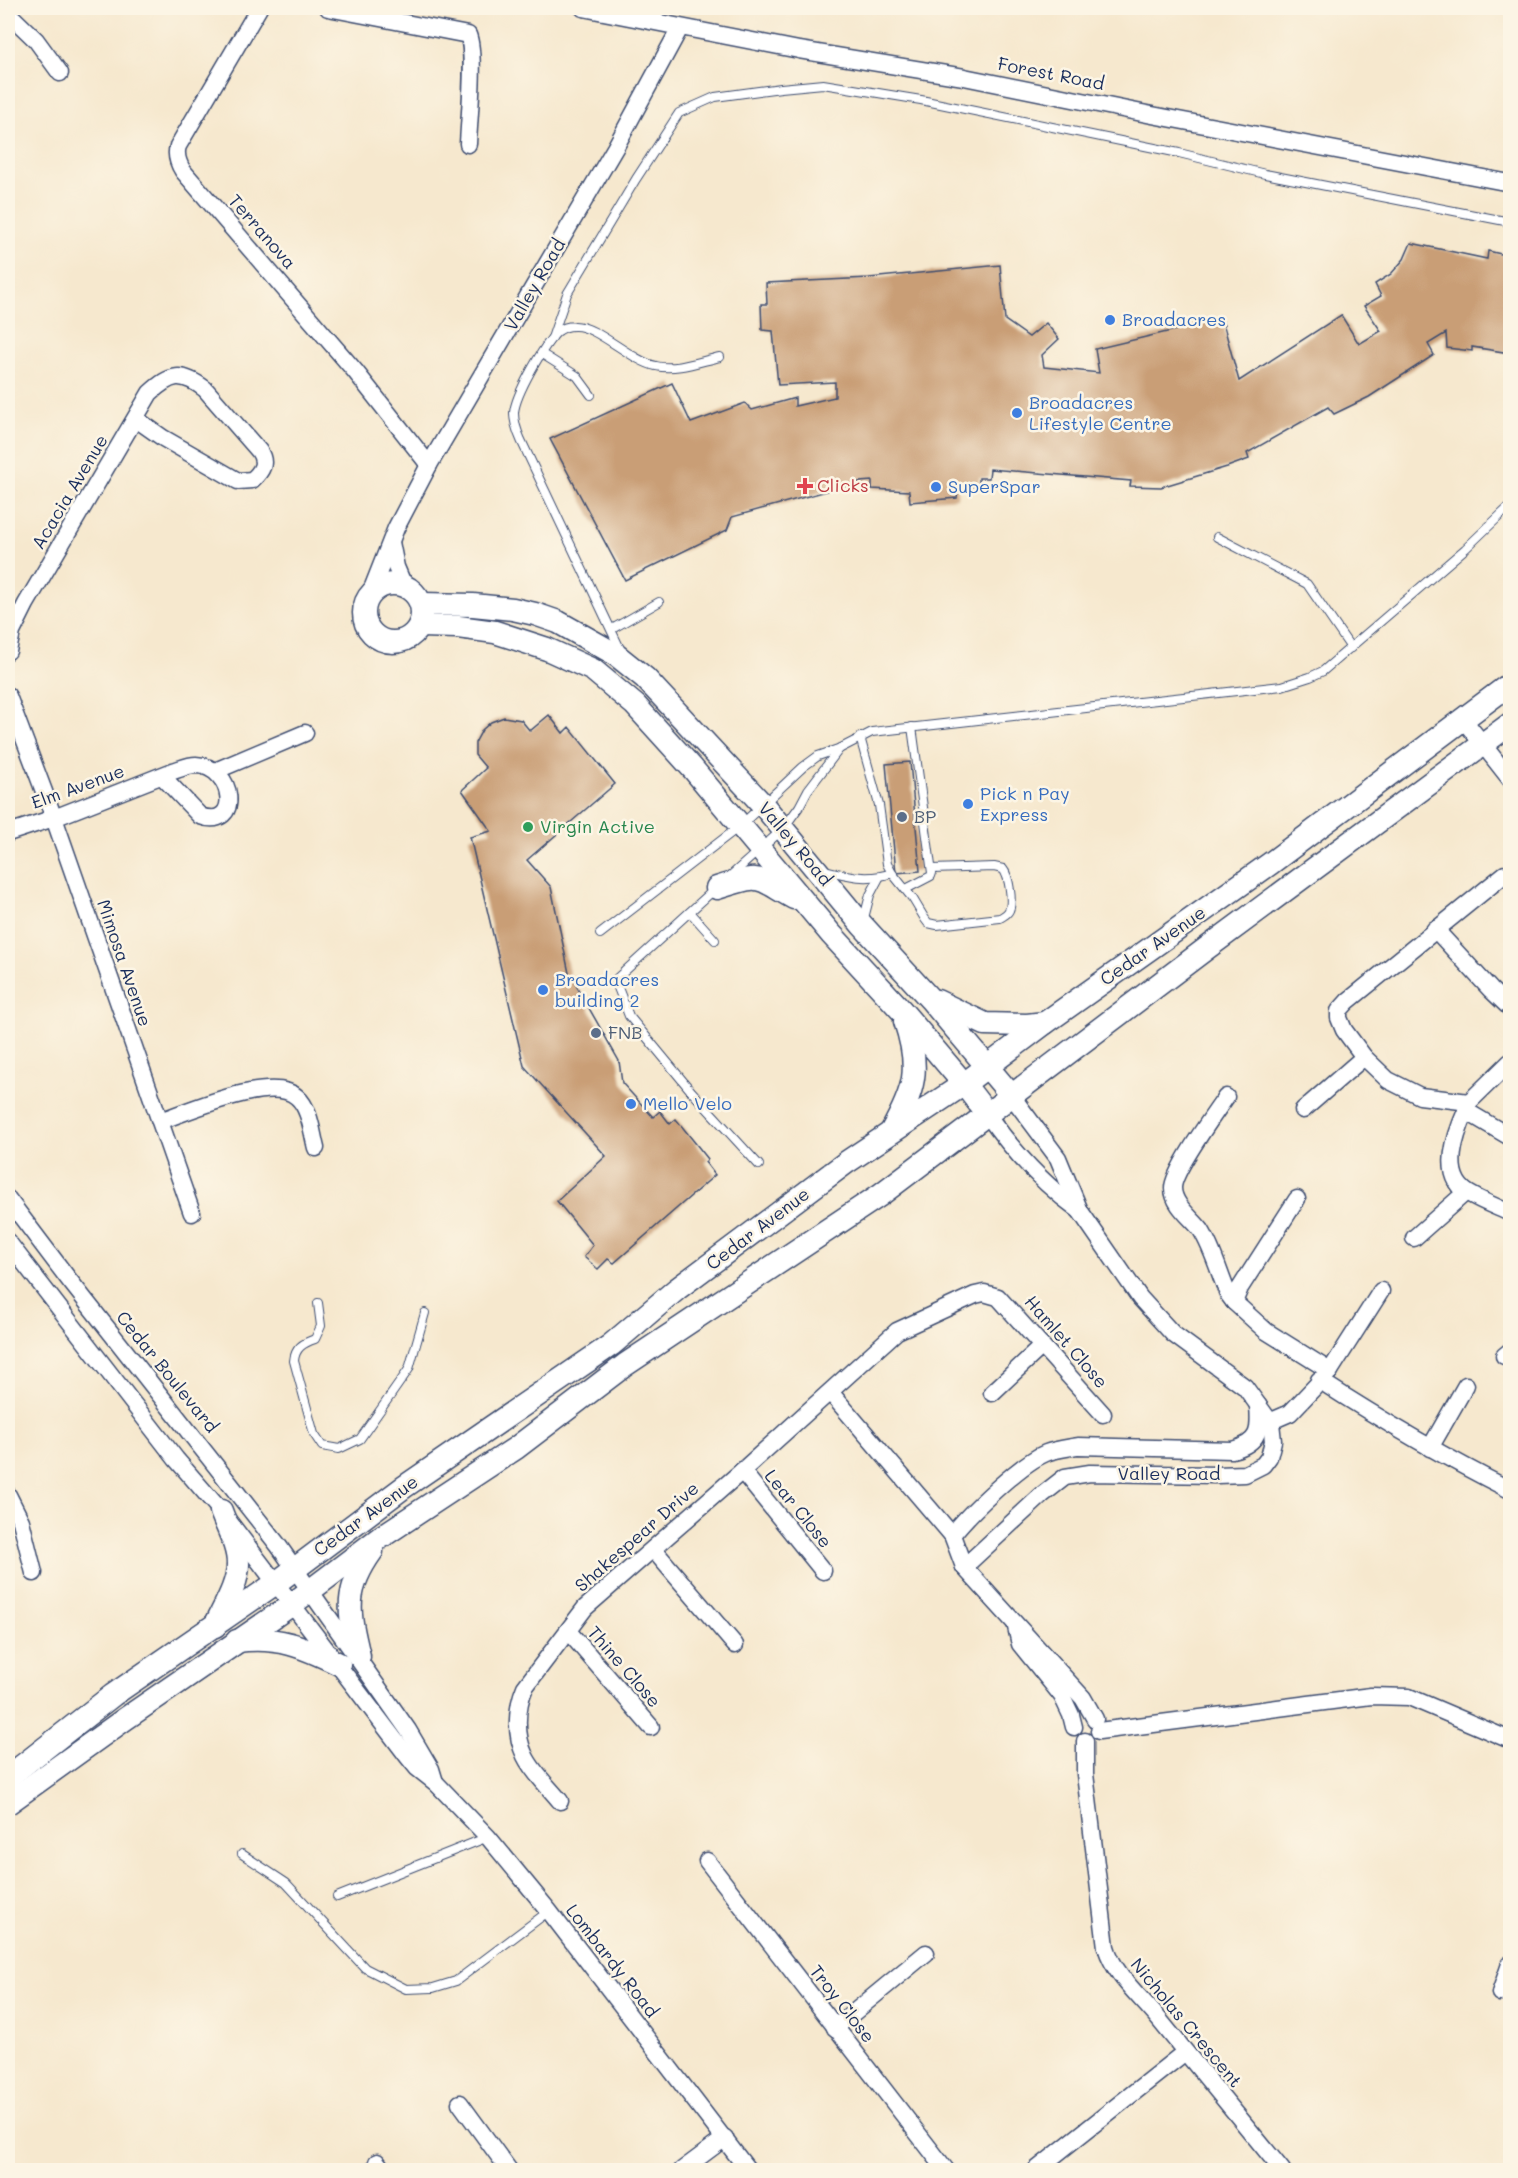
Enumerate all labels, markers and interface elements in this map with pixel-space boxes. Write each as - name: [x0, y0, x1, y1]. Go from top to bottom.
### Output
- street label: Forest Road: [996, 51, 1107, 95]
- street label: Terranova: [224, 189, 302, 274]
- street label: Valley Road: [498, 234, 570, 335]
- place label: Broadacres: [1122, 307, 1226, 331]
- marker: Broadacres: [1103, 313, 1117, 327]
- place label: Broadacres Lifestyle Centre: [1029, 390, 1172, 435]
- marker: Broadacres Lifestyle Centre: [1010, 406, 1024, 420]
- street label: Acacia Avenue: [25, 430, 113, 553]
- place label: Clicks: [817, 473, 869, 497]
- place label: SuperSpar: [948, 474, 1041, 498]
- marker: Clicks: [798, 479, 812, 493]
- marker: SuperSpar: [929, 480, 943, 494]
- street label: Elm Avenue: [28, 758, 127, 814]
- place label: Pick n Pay Express: [980, 781, 1070, 826]
- street label: Valley Road: [753, 796, 838, 891]
- marker: Pick n Pay Express: [961, 797, 975, 811]
- place label: BP: [914, 804, 936, 828]
- marker: BP: [895, 810, 909, 824]
- place label: Virgin Active: [540, 814, 655, 838]
- marker: Virgin Active: [521, 820, 535, 834]
- street label: Mimosa Avenue: [92, 896, 158, 1029]
- street label: Cedar Avenue: [1095, 900, 1210, 990]
- place label: Broadacres building 2: [555, 967, 659, 1012]
- marker: Broadacres building 2: [536, 983, 550, 997]
- place label: FNB: [608, 1020, 643, 1044]
- marker: FNB: [589, 1026, 603, 1040]
- place label: Mello Velo: [643, 1091, 732, 1115]
- marker: Mello Velo: [624, 1097, 638, 1111]
- street label: Cedar Avenue: [701, 1181, 814, 1275]
- street label: Hamlet Close: [1020, 1290, 1114, 1393]
- street label: Cedar Boulevard: [111, 1306, 224, 1437]
- street label: Valley Road: [1118, 1461, 1220, 1485]
- street label: Lear Close: [760, 1464, 838, 1553]
- street label: Cedar Avenue: [308, 1469, 423, 1561]
- street label: Shakespear Drive: [569, 1476, 703, 1597]
- street label: Thine Close: [583, 1621, 667, 1712]
- street label: Lombardy Road: [561, 1899, 665, 2022]
- street label: Nicholas Crescent: [1126, 1953, 1248, 2092]
- street label: Troy Close: [805, 1959, 881, 2047]

